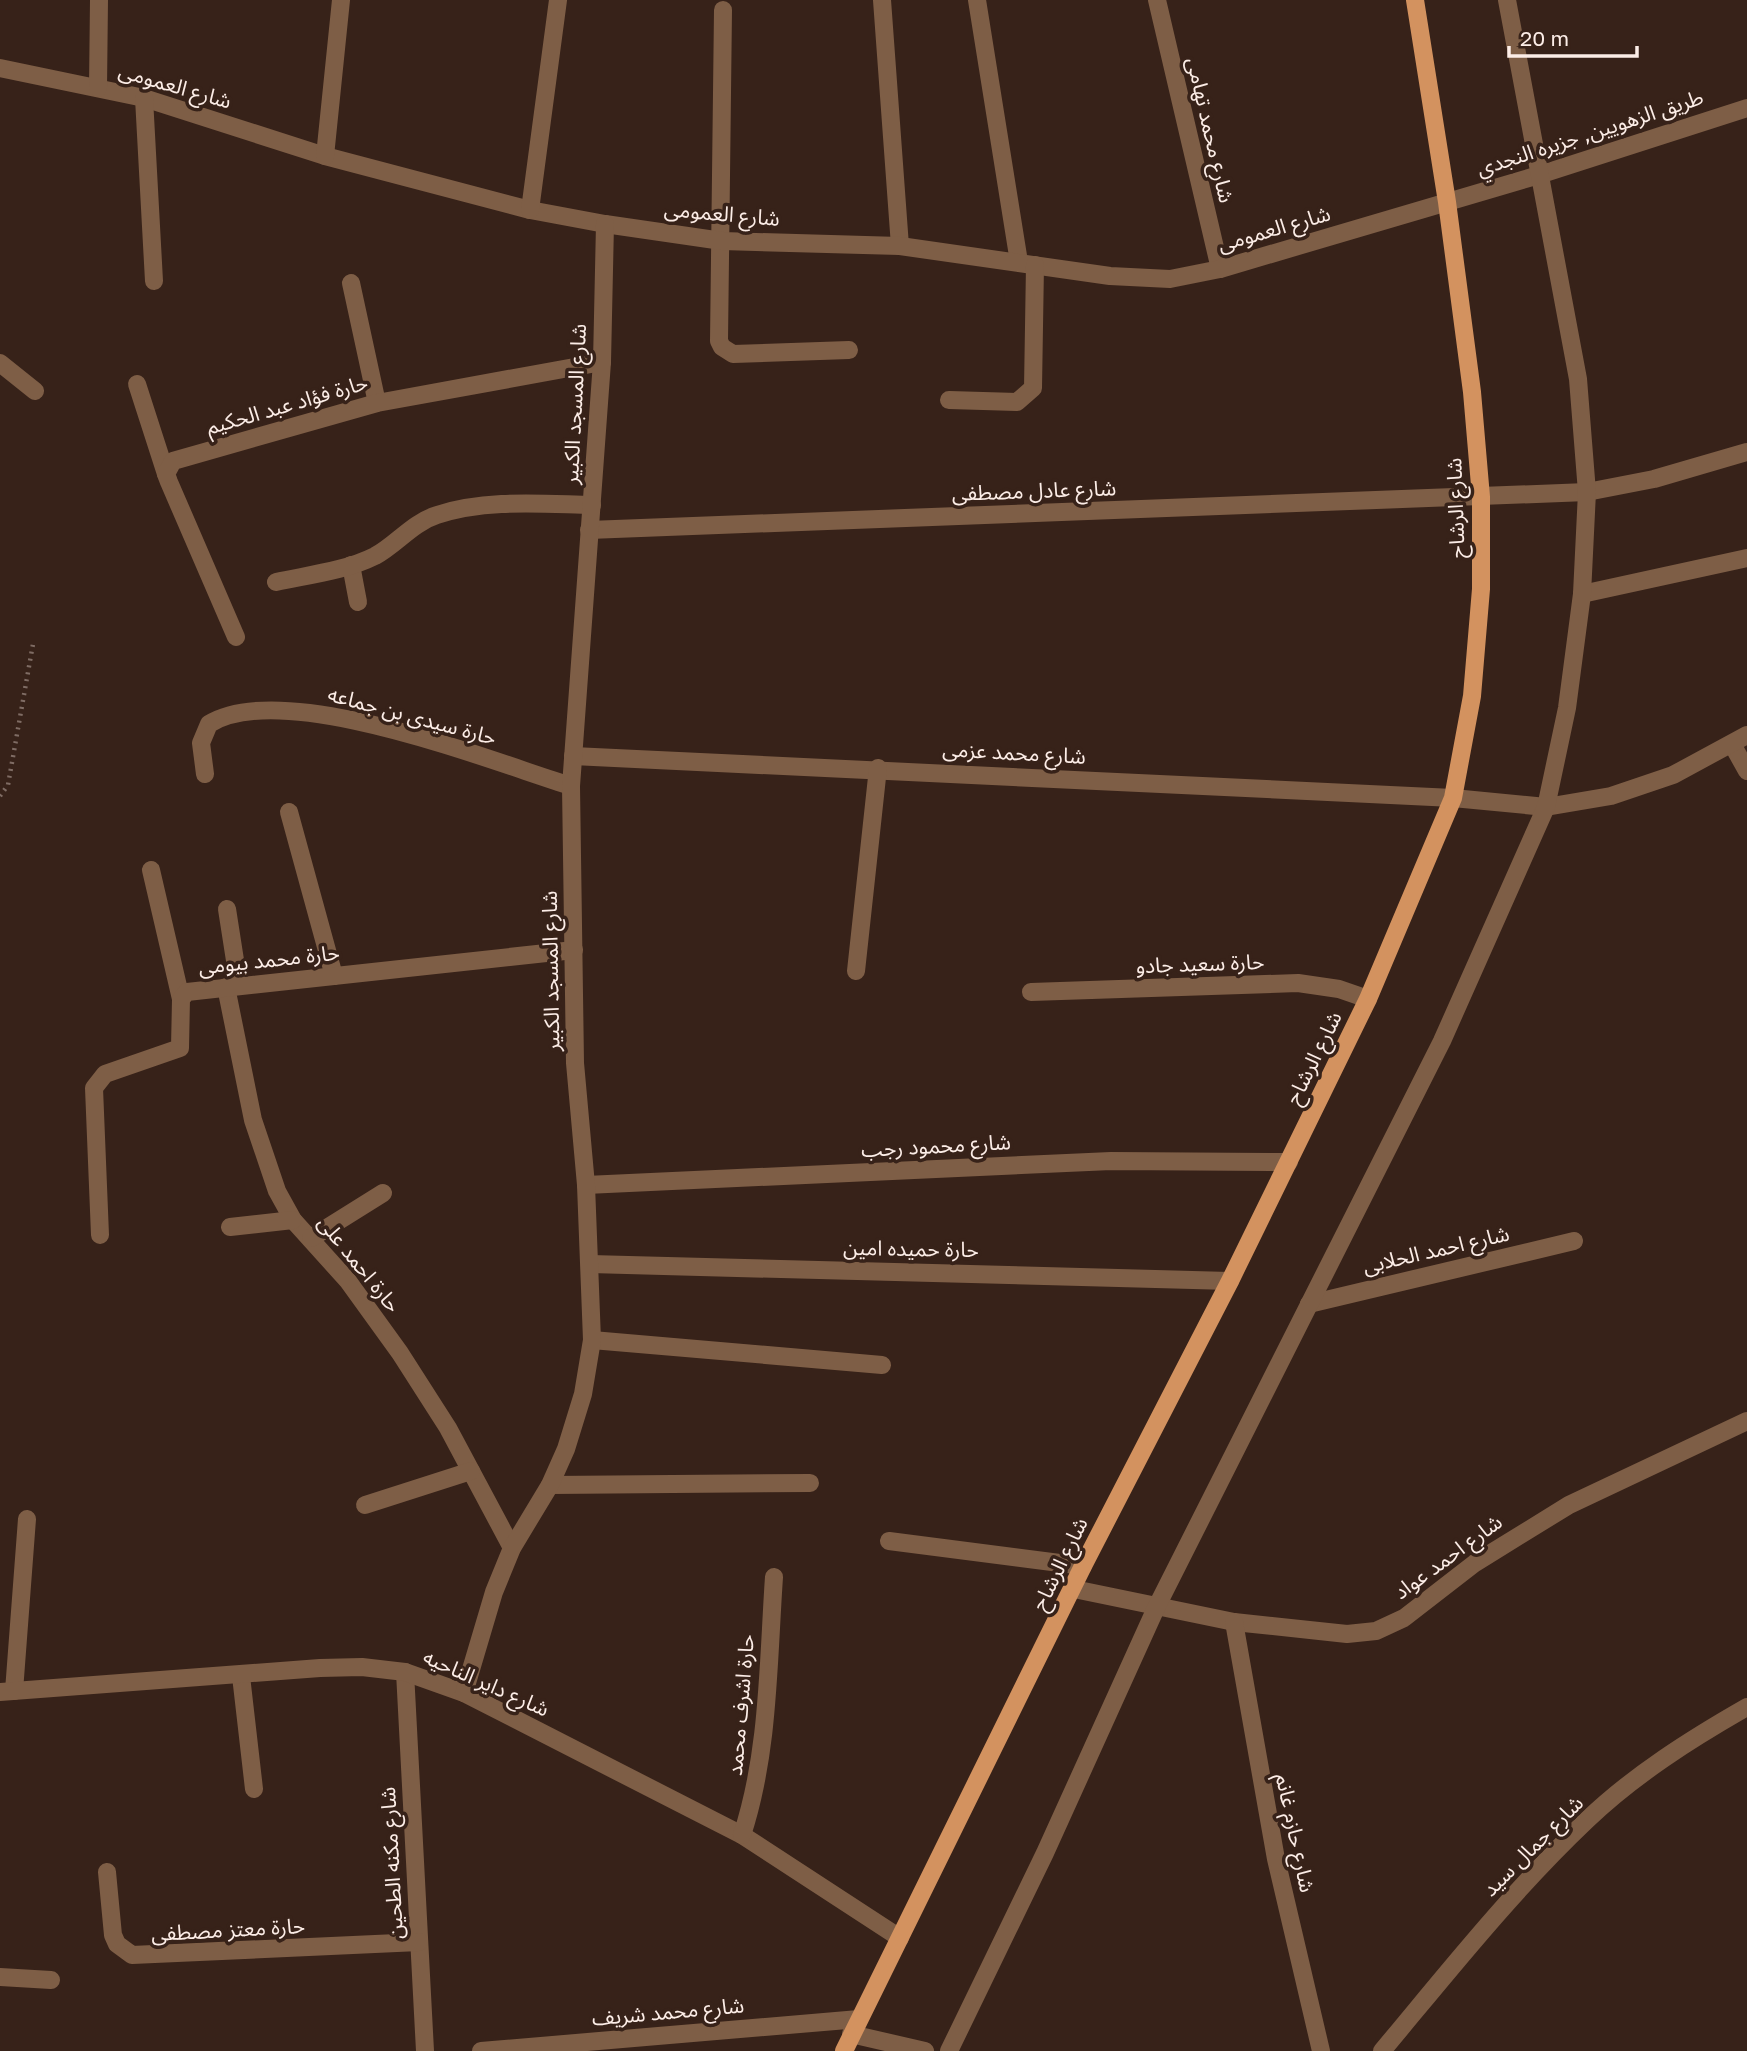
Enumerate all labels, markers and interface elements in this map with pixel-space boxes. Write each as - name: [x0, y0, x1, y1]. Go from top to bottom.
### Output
- scale bar: [1509, 14, 1637, 58]
- text: 20 m: [1520, 25, 1569, 51]
- street label: شارع محمد تهامى: [1179, 54, 1240, 206]
- street label: شارع العمومى: [115, 57, 235, 116]
- street label: طريق الزهويين, جزيره النجدي: [1473, 83, 1708, 185]
- street label: شارع العمومى: [663, 195, 781, 234]
- street label: شارع العمومى: [1214, 200, 1334, 259]
- street label: شارع المسجد الكبير: [557, 323, 594, 486]
- street label: حارة فؤاد عبد الحكيم: [203, 369, 371, 442]
- street label: شارع الرشاح: [1440, 457, 1473, 559]
- street label: شارع عادل مصطفى: [951, 474, 1117, 509]
- street label: حارة سيدى بن جماعه: [325, 680, 499, 750]
- street label: شارع محمد عزمى: [941, 735, 1086, 772]
- street label: شارع المسجد الكبير: [536, 890, 567, 1053]
- street label: حارة محمد بيومى: [197, 939, 341, 979]
- street label: حارة سعيد جادو: [1135, 948, 1265, 978]
- street label: شارع الرشاح: [1279, 1007, 1349, 1110]
- street label: شارع محمود رجب: [860, 1128, 1012, 1165]
- street label: حارة احمد على: [313, 1210, 407, 1317]
- street label: شارع احمد الحلابى: [1360, 1220, 1512, 1281]
- street label: حارة حميده امين: [843, 1234, 979, 1262]
- street label: شارع احمد عواد: [1388, 1508, 1508, 1607]
- street label: شارع الرشاح: [1025, 1513, 1095, 1616]
- street label: حارة اشرف محمد: [721, 1633, 759, 1777]
- street label: شارع داير الناحيه: [418, 1643, 553, 1724]
- street label: شارع حازم غانم: [1267, 1771, 1321, 1896]
- street label: شارع مكنه الطحين: [374, 1786, 411, 1940]
- street label: شارع جمال سيد: [1476, 1789, 1590, 1903]
- street label: حارة معتز مصطفى: [150, 1912, 306, 1946]
- street label: شارع محمد شريف: [591, 1991, 745, 2034]

